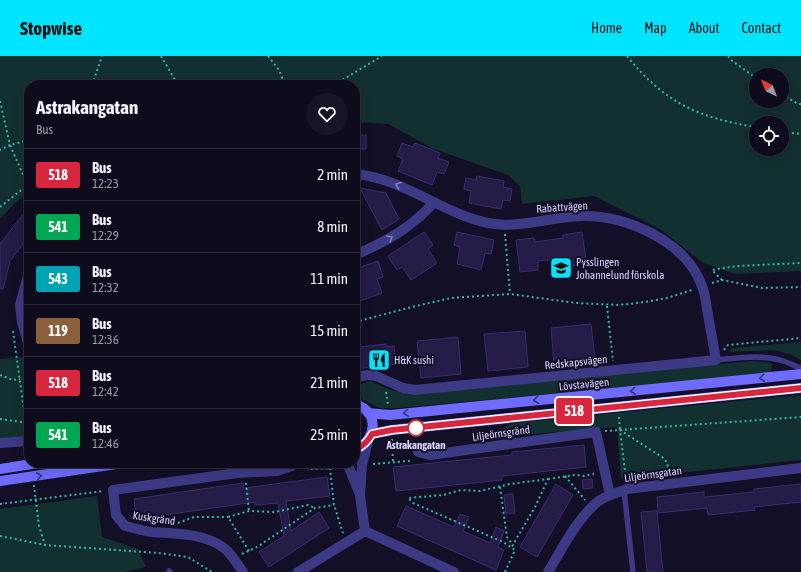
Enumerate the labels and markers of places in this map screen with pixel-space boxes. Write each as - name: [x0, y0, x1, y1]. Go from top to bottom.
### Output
- school or university icon: Pysslingen Johannelund förskola: [548, 255, 574, 281]
- place label: Pysslingen Johannelund förskola: [576, 256, 664, 281]
- restaurant icon: H&K sushi: [366, 347, 392, 373]
- place label: H&K sushi: [394, 354, 434, 366]
- marker: Astrakangatan: [407, 419, 425, 437]
- place label: Astrakangatan: [385, 439, 446, 451]

